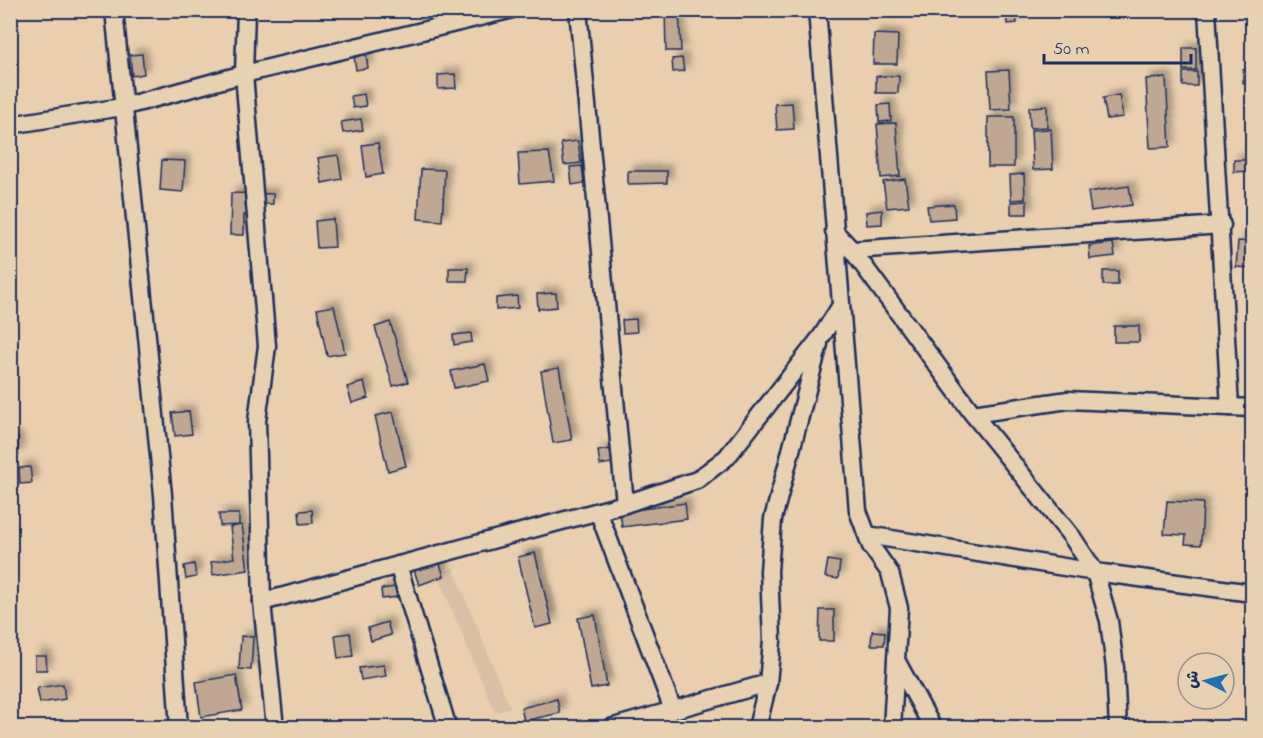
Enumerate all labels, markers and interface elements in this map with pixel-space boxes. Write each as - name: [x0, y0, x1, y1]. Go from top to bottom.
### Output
- scale bar: [1044, 27, 1191, 65]
- text: 50 m: [1053, 37, 1090, 63]
- north arrow: [1176, 651, 1236, 711]
- text: ش: [1180, 670, 1206, 690]

